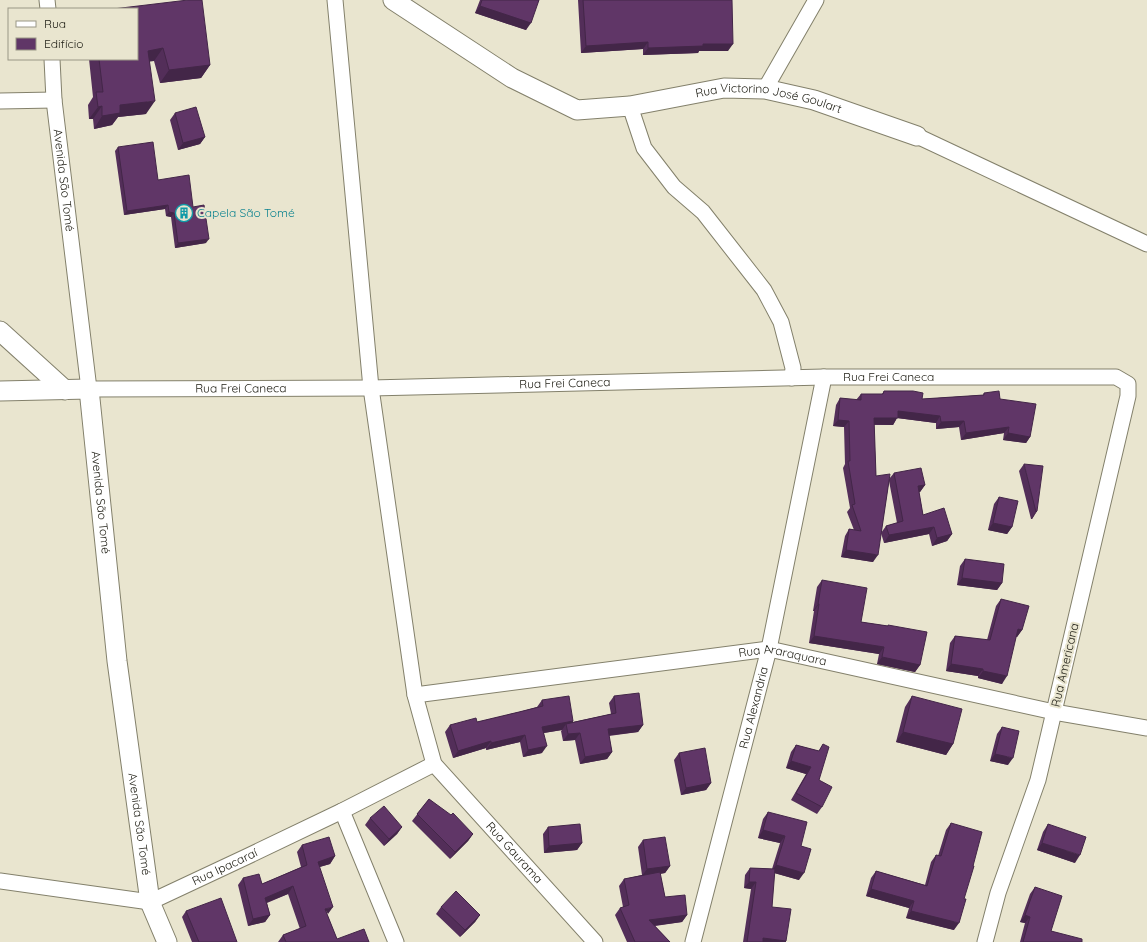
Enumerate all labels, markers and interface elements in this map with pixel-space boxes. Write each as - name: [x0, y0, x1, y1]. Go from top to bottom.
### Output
- legend: [8, 8, 138, 60]
- text: Rua: [44, 16, 66, 31]
- text: Edifício: [44, 36, 84, 51]
- street label: Rua Victorino José Goulart: [694, 80, 844, 116]
- street label: Avenida São Tomé: [51, 128, 78, 233]
- building icon: Capela São Tomé: [174, 203, 194, 223]
- place label: Capela São Tomé: [197, 205, 295, 220]
- street label: Rua Frei Caneca: [843, 369, 934, 384]
- street label: Rua Frei Caneca: [519, 374, 611, 391]
- street label: Rua Frei Caneca: [195, 380, 287, 396]
- street label: Avenida São Tomé: [88, 450, 114, 555]
- street label: Rua Americana: [1048, 621, 1081, 708]
- street label: Rua Araraquara: [737, 641, 828, 669]
- street label: Rua Alexandria: [735, 665, 771, 750]
- street label: Avenida São Tomé: [125, 772, 154, 876]
- street label: Rua Gaurama: [483, 818, 546, 886]
- street label: Rua Ipacaraí: [189, 844, 260, 888]

